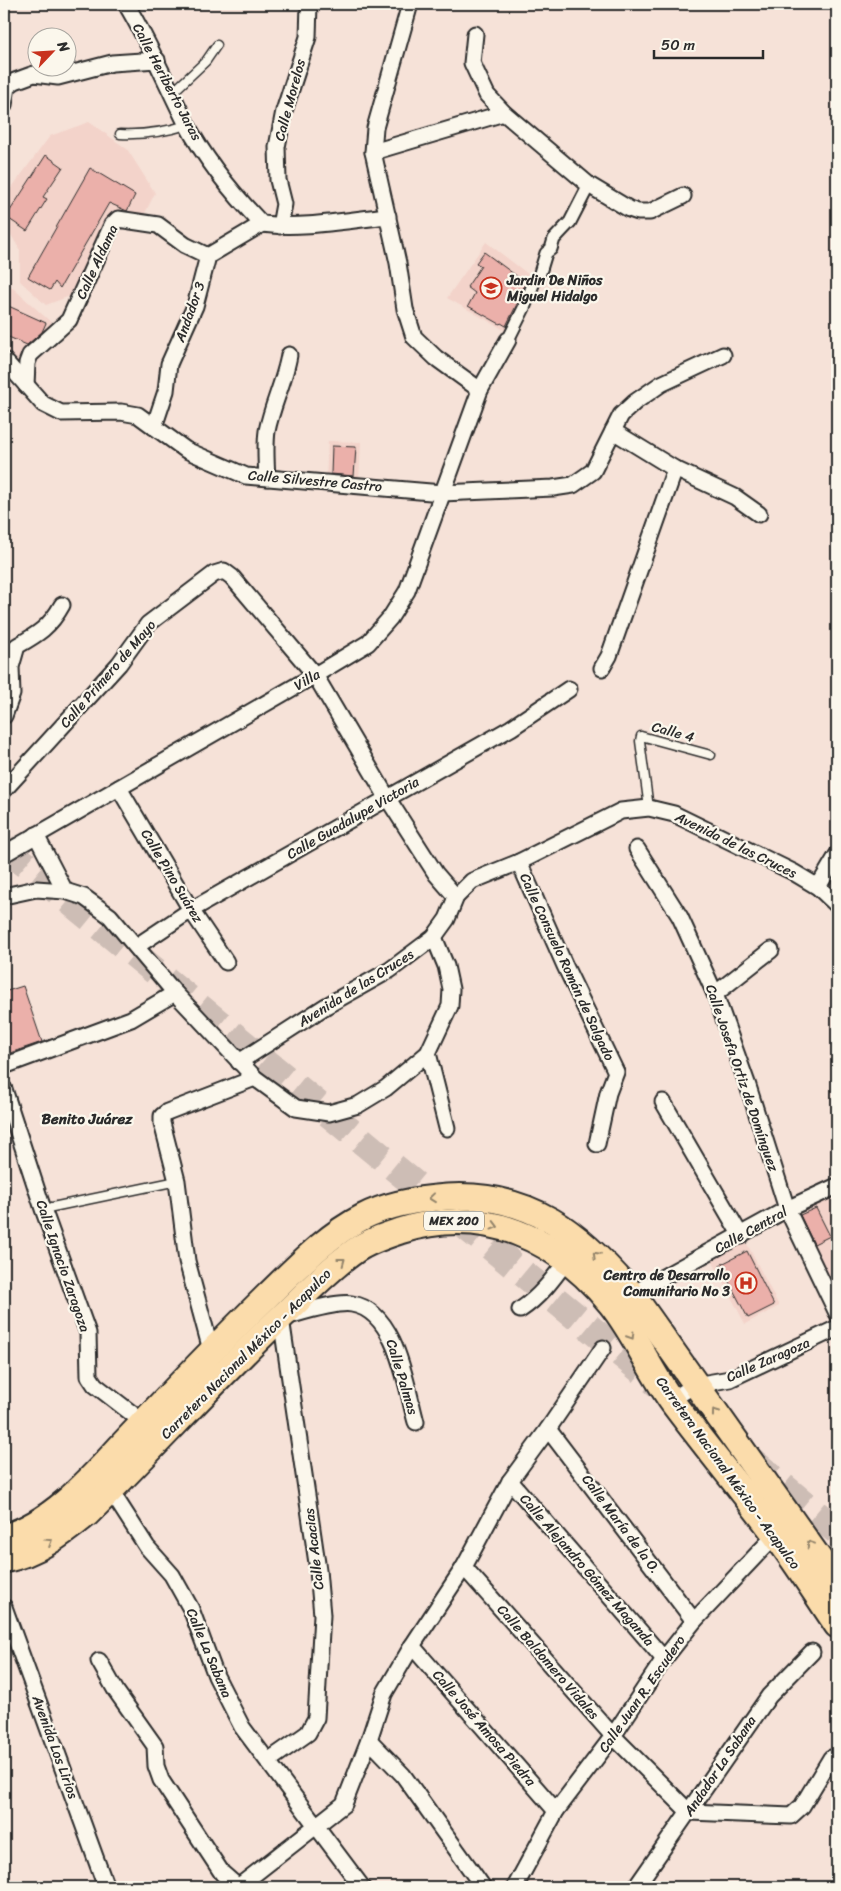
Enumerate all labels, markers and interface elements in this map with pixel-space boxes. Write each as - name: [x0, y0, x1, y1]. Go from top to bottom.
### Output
- street label: Calle Heriberto Jaras: [125, 19, 209, 146]
- north arrow: [28, 28, 78, 78]
- scale bar: [654, 28, 762, 60]
- text: 50 m: [661, 32, 696, 58]
- text: N: [50, 36, 77, 57]
- street label: Calle Morelos: [267, 56, 313, 144]
- street label: Calle Aldama: [69, 220, 125, 304]
- place label: Jardin De Niños Miguel Hidalgo: [506, 268, 603, 309]
- school or university icon: Jardin De Niños Miguel Hidalgo: [479, 276, 503, 300]
- street label: Andador 3: [167, 278, 213, 347]
- street label: Calle Silvestre Castro: [247, 463, 383, 499]
- street label: Calle Primero de Mayo: [53, 614, 163, 734]
- street label: Villa: [289, 662, 326, 698]
- street label: Calle 4: [649, 714, 697, 750]
- street label: Calle Guadalupe Victoria: [282, 769, 425, 866]
- street label: Avenida de las Cruces: [670, 804, 801, 885]
- street label: Calle Pino Suárez: [134, 824, 210, 928]
- street label: Calle Consuelo Román de Salgado: [512, 869, 622, 1065]
- street label: Avenida de las Cruces: [292, 942, 419, 1034]
- street label: Calle Josefa Ortiz de Domínguez: [698, 981, 786, 1175]
- district label: Benito Juárez: [42, 1106, 133, 1132]
- one-way arrow: [428, 1192, 436, 1203]
- street label: Calle Ignacio Zaragoza: [29, 1196, 97, 1336]
- street label: Calle Central: [710, 1199, 793, 1260]
- road number: MEX 200: [424, 1212, 484, 1230]
- one-way arrow: [491, 1220, 500, 1231]
- one-way arrow: [593, 1251, 602, 1260]
- one-way arrow: [336, 1258, 345, 1266]
- street label: Carretera Nacional México - Acapulco: [154, 1262, 338, 1446]
- place label: Centro de Desarrollo Comunitario No 3: [603, 1263, 731, 1304]
- hospital icon: Centro de Desarrollo Comunitario No 3: [734, 1271, 758, 1295]
- one-way arrow: [625, 1330, 635, 1339]
- street label: Calle Zaragoza: [722, 1330, 814, 1390]
- street label: Calle Palmas: [379, 1336, 426, 1418]
- street label: Carretera Nacional México - Acapulco: [649, 1371, 807, 1575]
- one-way arrow: [712, 1408, 721, 1418]
- street label: Calle María de la O.: [575, 1469, 667, 1579]
- street label: Calle Alejandro Gómez Maganda: [513, 1488, 661, 1652]
- street label: Calle Acacias: [297, 1506, 331, 1591]
- one-way arrow: [43, 1539, 52, 1549]
- one-way arrow: [807, 1540, 816, 1550]
- street label: Calle Baldomero Vidales: [491, 1599, 606, 1726]
- street label: Calle La Sabana: [179, 1604, 239, 1702]
- street label: Calle Juan R. Escudero: [592, 1630, 692, 1758]
- street label: Calle José Amosa Piedra: [426, 1664, 543, 1793]
- street label: Avenida Los Lirios: [24, 1691, 85, 1803]
- street label: Andador La Sabana: [676, 1710, 763, 1822]

